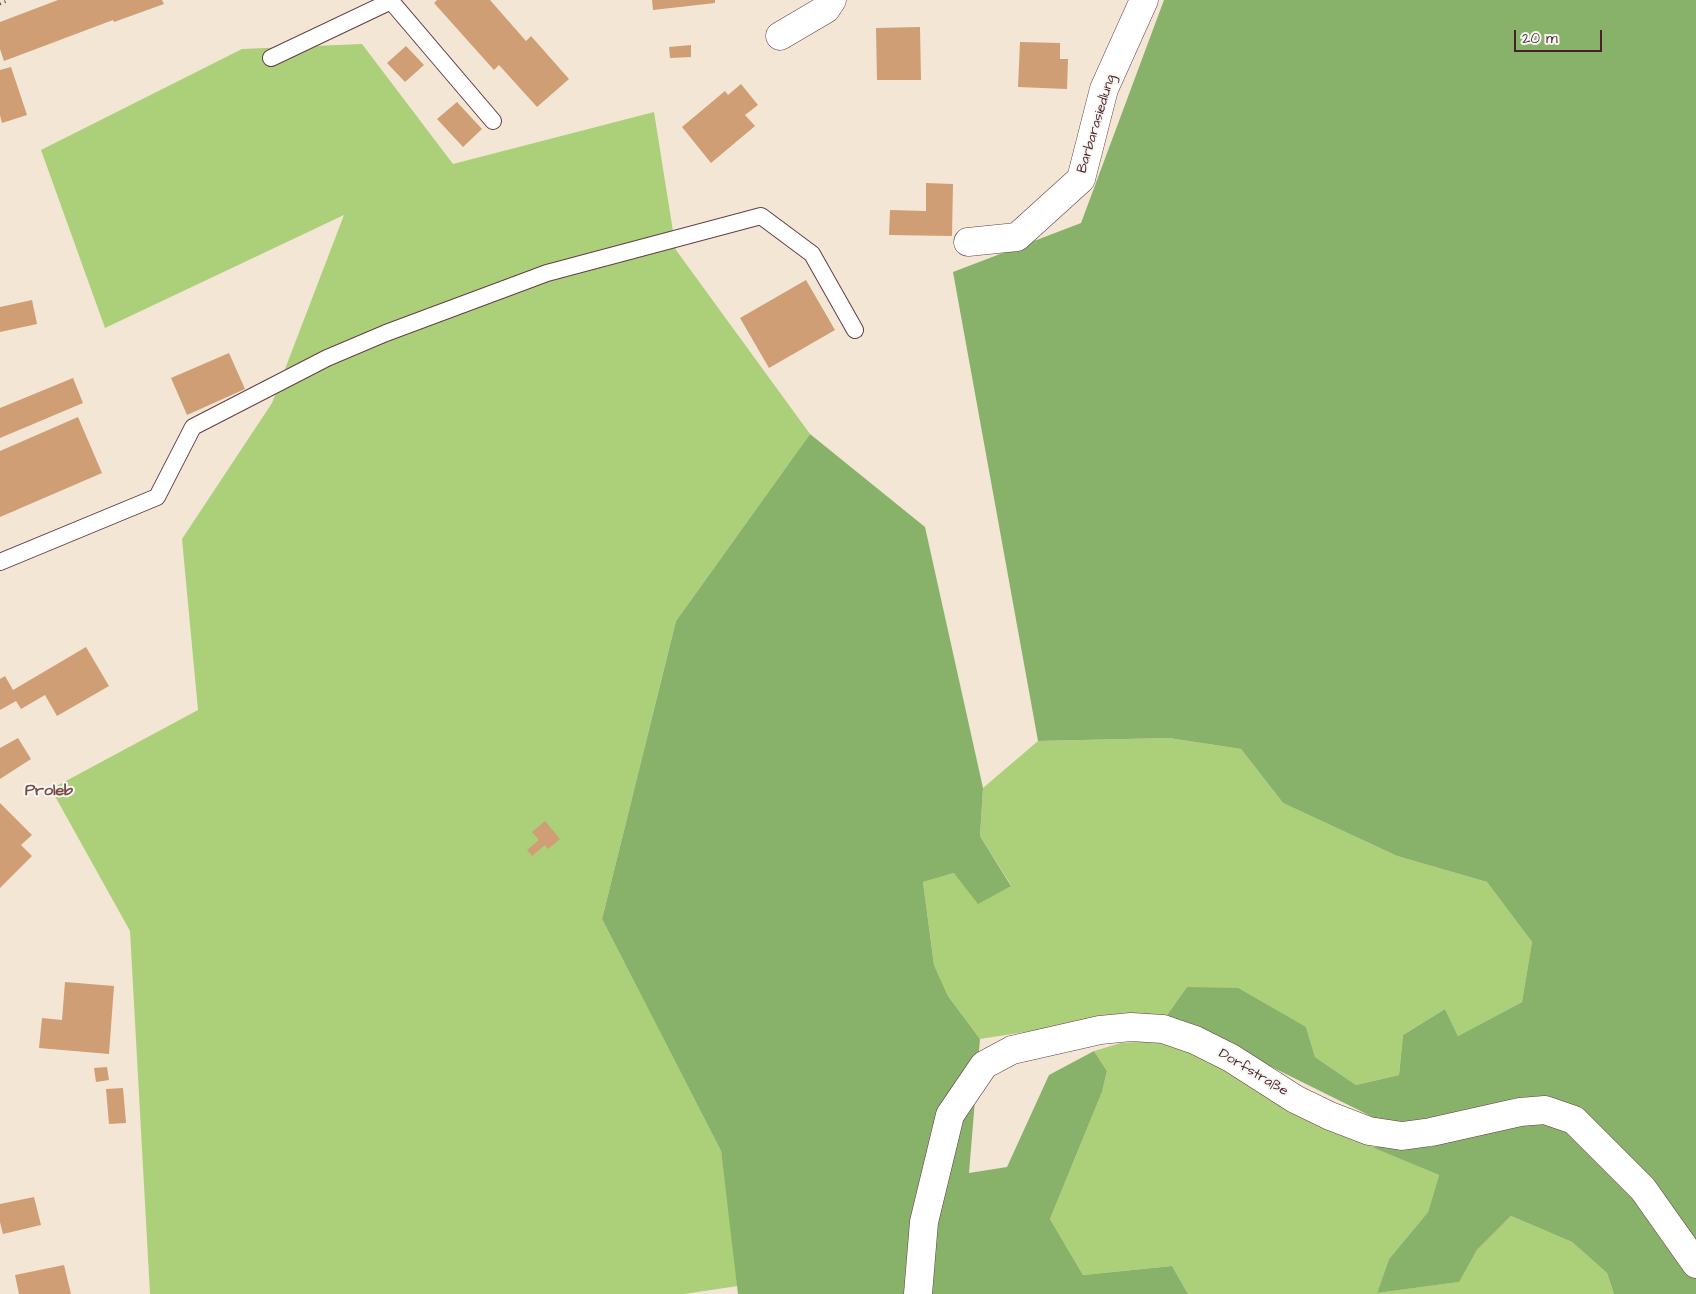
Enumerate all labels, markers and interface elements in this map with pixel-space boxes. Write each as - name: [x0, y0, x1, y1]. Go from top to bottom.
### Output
- scale bar: [1516, 20, 1604, 52]
- text: 20 m: [1522, 28, 1558, 49]
- street label: Barbarasiedlung: [1074, 73, 1120, 175]
- district label: Proleb: [25, 782, 73, 802]
- street label: Dorfstraße: [1215, 1046, 1291, 1100]

